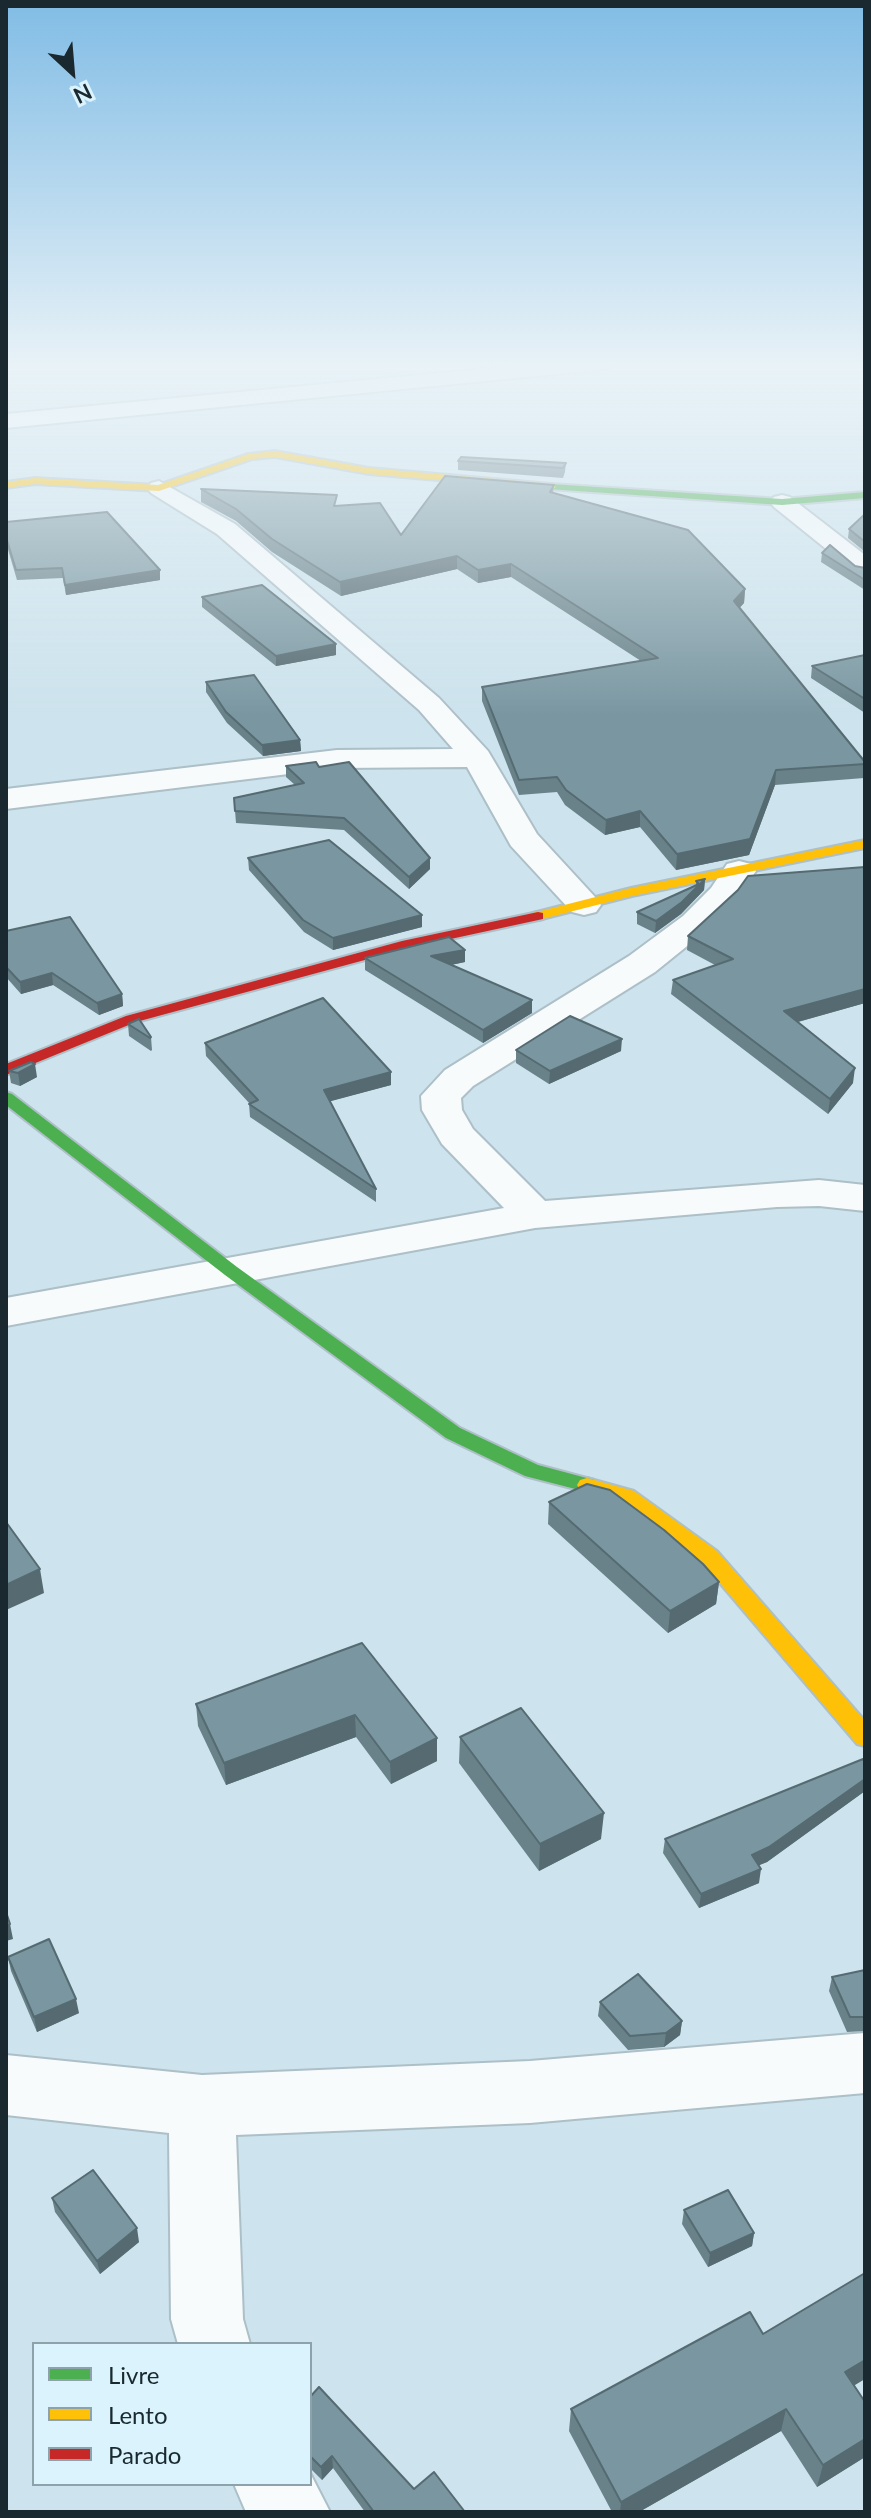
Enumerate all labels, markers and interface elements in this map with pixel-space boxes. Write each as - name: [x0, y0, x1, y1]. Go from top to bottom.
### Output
- north arrow: [32, 32, 112, 112]
- text: N: [69, 78, 96, 110]
- legend: [32, 2342, 312, 2486]
- text: Livre: [108, 2360, 159, 2389]
- text: Lento: [108, 2400, 168, 2429]
- text: Parado: [108, 2440, 181, 2469]

